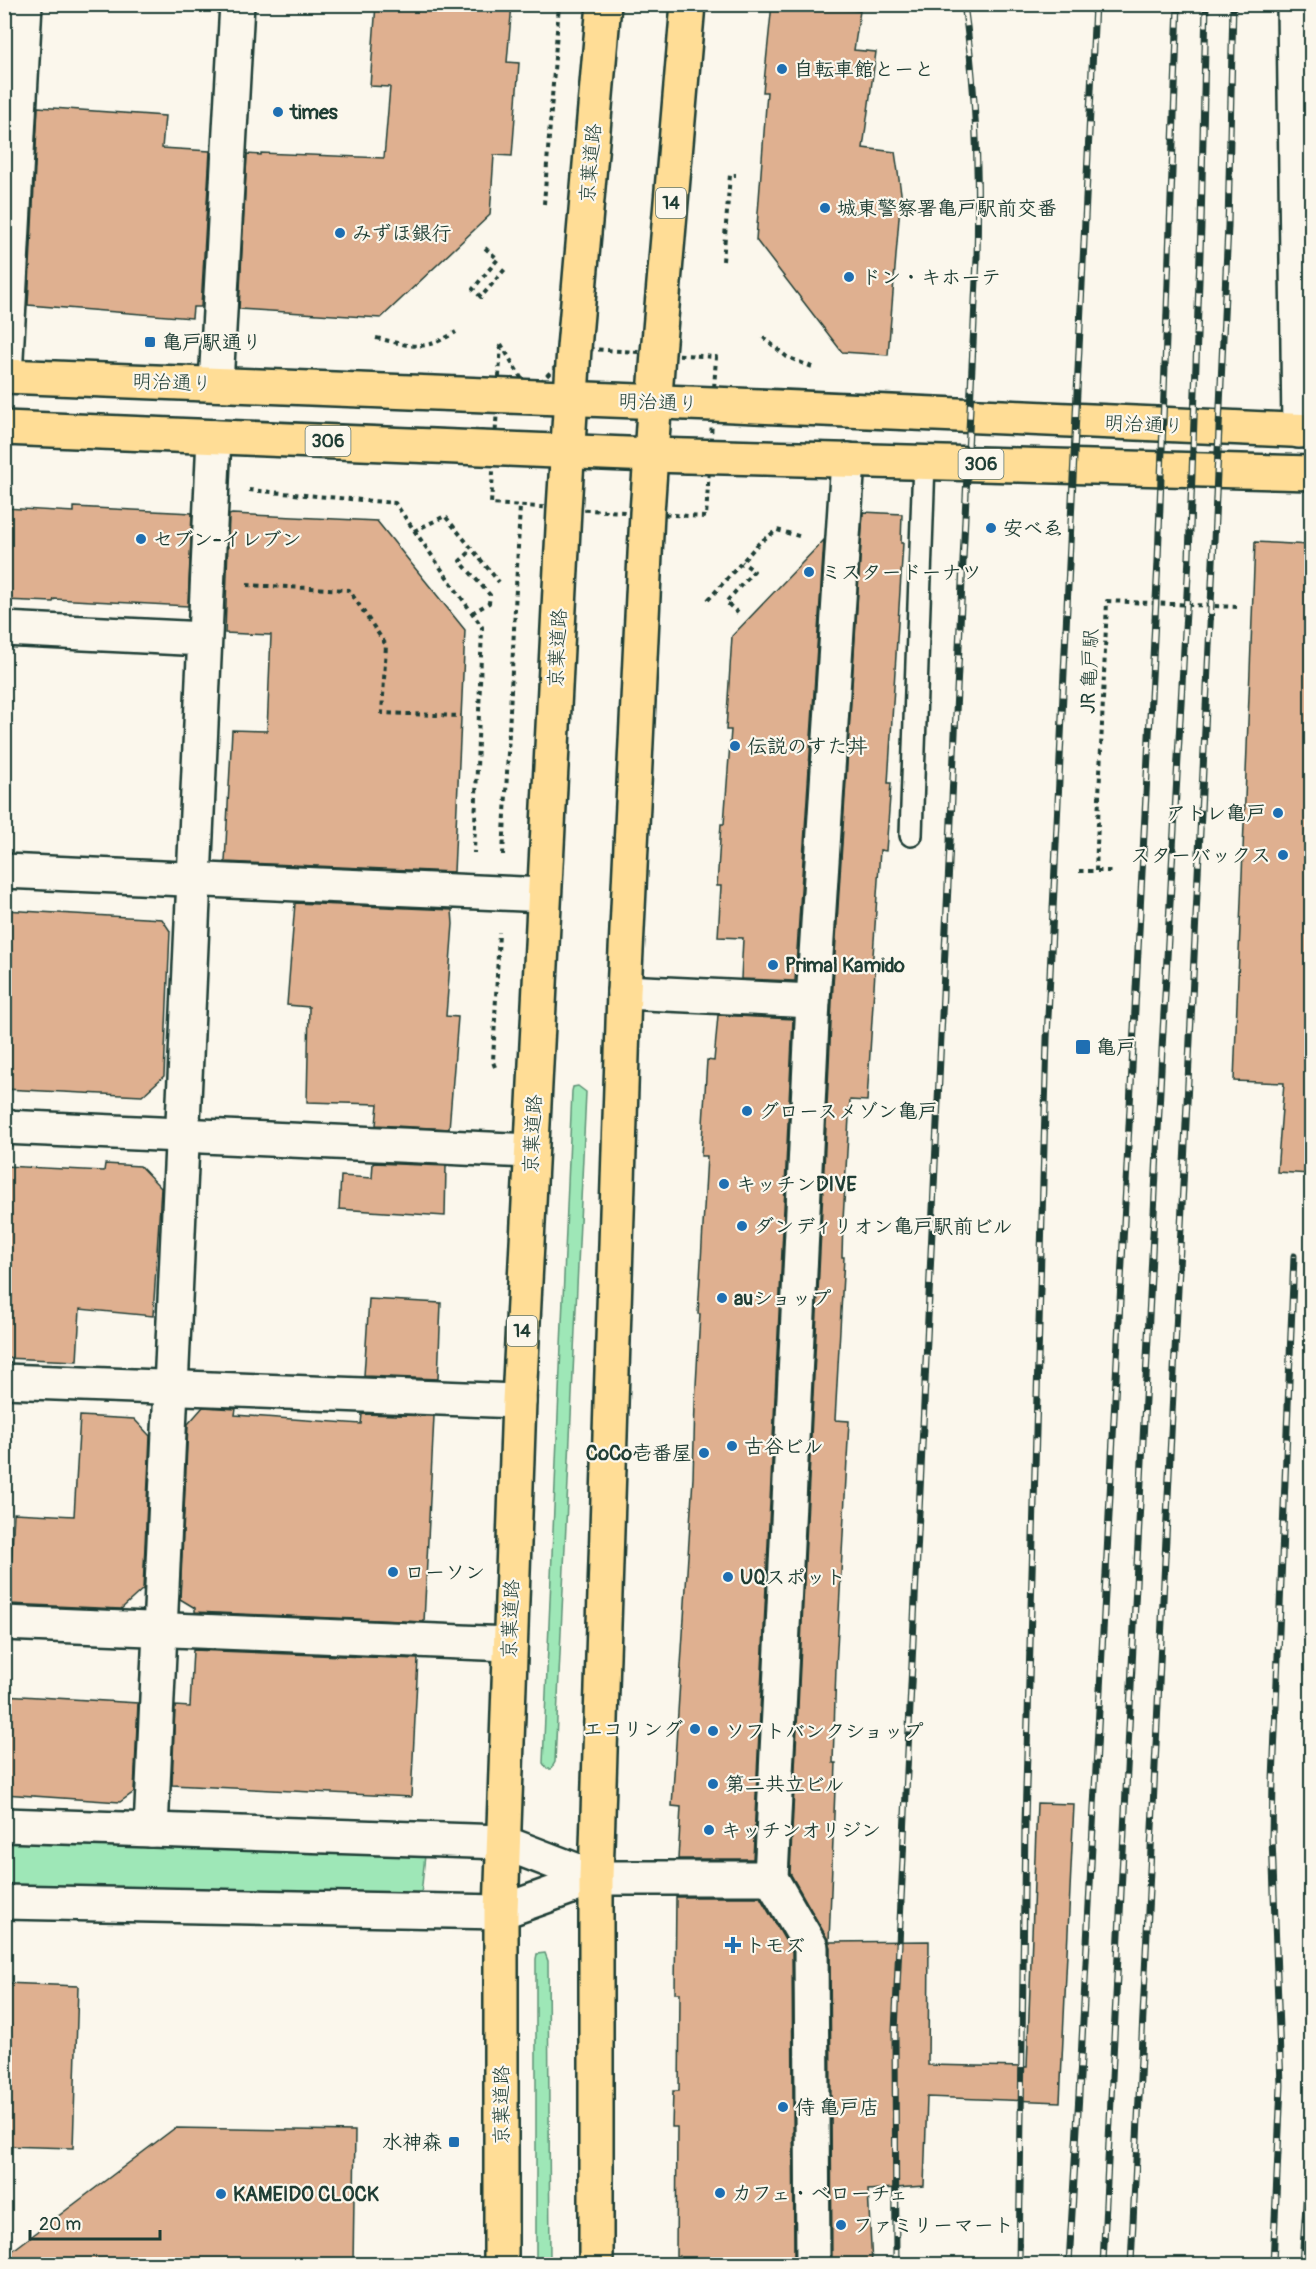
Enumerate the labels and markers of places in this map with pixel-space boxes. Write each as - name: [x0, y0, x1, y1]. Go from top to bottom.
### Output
- place label: 自転車館とーと: [794, 57, 934, 82]
- marker: 自転車館とーと: [775, 62, 789, 76]
- place label: times: [289, 100, 338, 125]
- marker: times: [271, 105, 285, 119]
- place label: 城東警察署亀戸駅前交番: [837, 196, 1057, 221]
- marker: 城東警察署亀戸駅前交番: [818, 201, 832, 215]
- place label: みずほ銀行: [352, 221, 452, 246]
- marker: みずほ銀行: [333, 226, 347, 240]
- place label: ドン・キホーテ: [861, 265, 1001, 290]
- marker: ドン・キホーテ: [842, 270, 856, 284]
- place label: 亀戸駅通り: [162, 330, 262, 355]
- marker: 亀戸駅通り: [143, 335, 157, 349]
- place label: 安べゑ: [1003, 516, 1063, 541]
- marker: 安べゑ: [984, 521, 998, 535]
- place label: セブン-イレブン: [153, 527, 302, 552]
- marker: セブン-イレブン: [134, 532, 148, 546]
- place label: ミスタードーナツ: [821, 560, 981, 585]
- marker: ミスタードーナツ: [802, 565, 816, 579]
- place label: 伝説のすた丼: [747, 734, 867, 759]
- marker: 伝説のすた丼: [728, 739, 742, 753]
- place label: アトレ亀戸: [1166, 801, 1266, 826]
- marker: アトレ亀戸: [1271, 806, 1285, 820]
- place label: スターバックス: [1131, 843, 1271, 868]
- marker: スターバックス: [1276, 848, 1290, 862]
- place label: Primal Kamido: [785, 953, 905, 978]
- marker: Primal Kamido: [766, 958, 780, 972]
- place label: 亀戸: [1096, 1035, 1136, 1060]
- marker: 亀戸: [1074, 1038, 1092, 1056]
- place label: グロースメゾン亀戸: [759, 1099, 938, 1124]
- marker: グロースメゾン亀戸: [740, 1104, 754, 1118]
- place label: キッチンDIVE: [736, 1172, 857, 1197]
- marker: キッチンDIVE: [717, 1177, 731, 1191]
- place label: ダンディリオン亀戸駅前ビル: [754, 1214, 1013, 1239]
- marker: ダンディリオン亀戸駅前ビル: [735, 1219, 749, 1233]
- place label: auショップ: [734, 1286, 831, 1311]
- marker: auショップ: [715, 1291, 729, 1305]
- place label: 古谷ビル: [744, 1434, 824, 1459]
- marker: 古谷ビル: [725, 1439, 739, 1453]
- place label: CoCo壱番屋: [586, 1441, 692, 1466]
- marker: CoCo壱番屋: [697, 1446, 711, 1460]
- place label: ローソン: [405, 1560, 485, 1585]
- marker: ローソン: [386, 1565, 400, 1579]
- place label: UQスポット: [740, 1565, 845, 1590]
- marker: UQスポット: [721, 1570, 735, 1584]
- place label: エコリング: [583, 1717, 683, 1742]
- place label: ソフトバンクショップ: [725, 1719, 923, 1744]
- marker: エコリング: [688, 1722, 702, 1736]
- marker: ソフトバンクショップ: [706, 1724, 720, 1738]
- place label: 第二共立ビル: [725, 1772, 845, 1797]
- marker: 第二共立ビル: [706, 1777, 720, 1791]
- place label: キッチンオリジン: [721, 1818, 881, 1843]
- marker: キッチンオリジン: [702, 1823, 716, 1837]
- place label: トモズ: [745, 1933, 805, 1958]
- marker: トモズ: [726, 1938, 740, 1952]
- place label: 侍 亀戸店: [795, 2095, 879, 2120]
- marker: 侍 亀戸店: [776, 2100, 790, 2114]
- place label: 水神森: [382, 2130, 442, 2155]
- marker: 水神森: [447, 2135, 461, 2149]
- place label: カフェ・ベローチェ: [732, 2181, 908, 2206]
- place label: KAMEIDO CLOCK: [233, 2182, 379, 2207]
- marker: カフェ・ベローチェ: [713, 2186, 727, 2200]
- marker: KAMEIDO CLOCK: [214, 2187, 228, 2201]
- place label: ファミリーマート: [853, 2213, 1014, 2238]
- marker: ファミリーマート: [834, 2218, 848, 2232]

